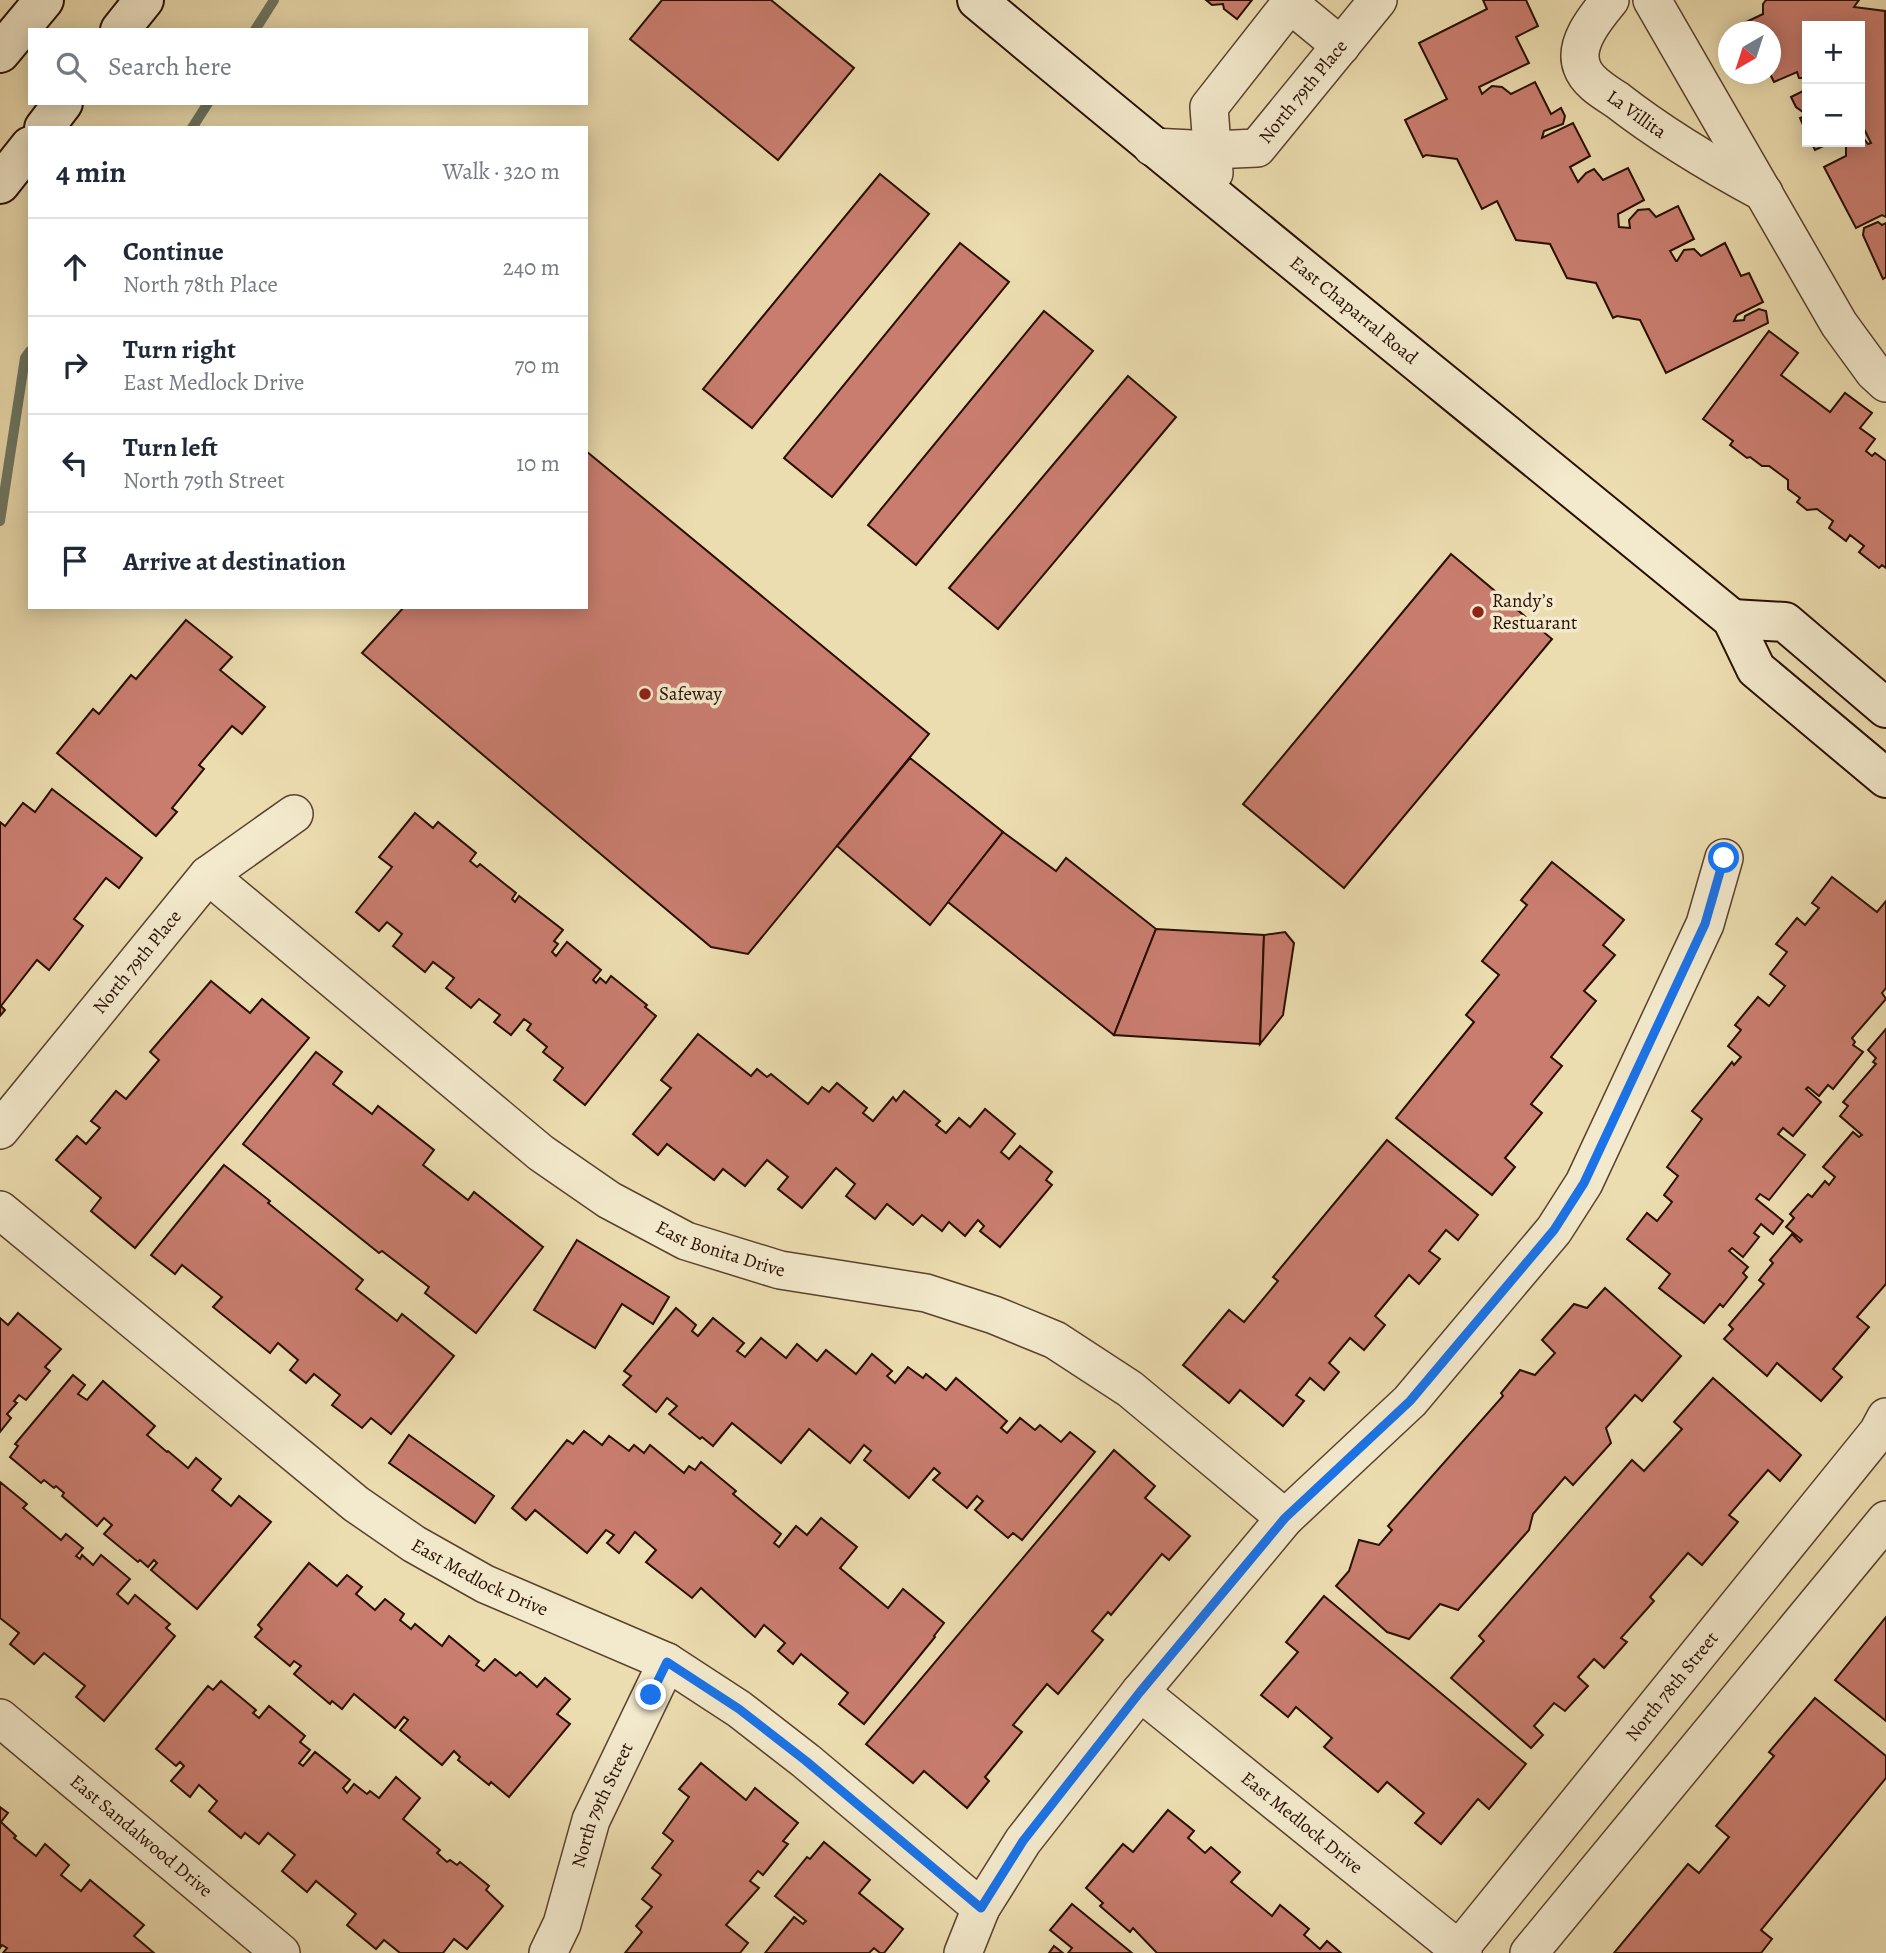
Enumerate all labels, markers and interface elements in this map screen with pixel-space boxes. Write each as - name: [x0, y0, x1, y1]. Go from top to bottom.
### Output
- north arrow: [1718, 21, 1781, 84]
- map controls: [1802, 21, 1865, 147]
- button: +: [1802, 21, 1865, 84]
- search box: [28, 28, 588, 105]
- street label: North 79th Place: [1253, 34, 1354, 149]
- icon: search: [52, 48, 90, 86]
- text: Search here: [108, 49, 232, 84]
- street label: La Villita: [1602, 84, 1672, 145]
- button: −: [1802, 84, 1865, 147]
- text: 4 min: [56, 152, 126, 192]
- text: Walk · 320 m: [443, 156, 560, 187]
- text: Continue: [123, 234, 224, 269]
- icon: ahead: [56, 248, 94, 286]
- street label: East Chaparral Road: [1284, 250, 1424, 371]
- text: 240 m: [503, 252, 560, 283]
- text: North 78th Place: [123, 269, 278, 300]
- text: Turn right: [123, 332, 236, 367]
- icon: right: [56, 346, 94, 384]
- text: 70 m: [514, 350, 560, 381]
- text: East Medlock Drive: [123, 367, 304, 398]
- text: Turn left: [123, 430, 218, 465]
- icon: left: [56, 444, 94, 482]
- text: 10 m: [516, 448, 560, 479]
- text: North 79th Street: [123, 465, 285, 496]
- icon: arrive: [56, 542, 94, 580]
- text: Arrive at destination: [123, 544, 346, 579]
- place label: Randy’s Restuarant: [1492, 588, 1577, 636]
- marker: Randy’s Restuarant: [1470, 604, 1486, 620]
- place label: Safeway: [659, 681, 723, 707]
- marker: Safeway: [637, 686, 653, 702]
- route start: [1708, 842, 1739, 873]
- street label: North 79th Place: [87, 904, 187, 1019]
- street label: East Bonita Drive: [651, 1214, 787, 1284]
- street label: East Medlock Drive: [407, 1532, 552, 1622]
- street label: North 78th Street: [1619, 1626, 1724, 1747]
- route end: [635, 1679, 666, 1710]
- street label: North 79th Street: [565, 1738, 639, 1871]
- street label: East Medlock Drive: [1235, 1766, 1368, 1880]
- street label: East Sandalwood Drive: [64, 1769, 218, 1903]

